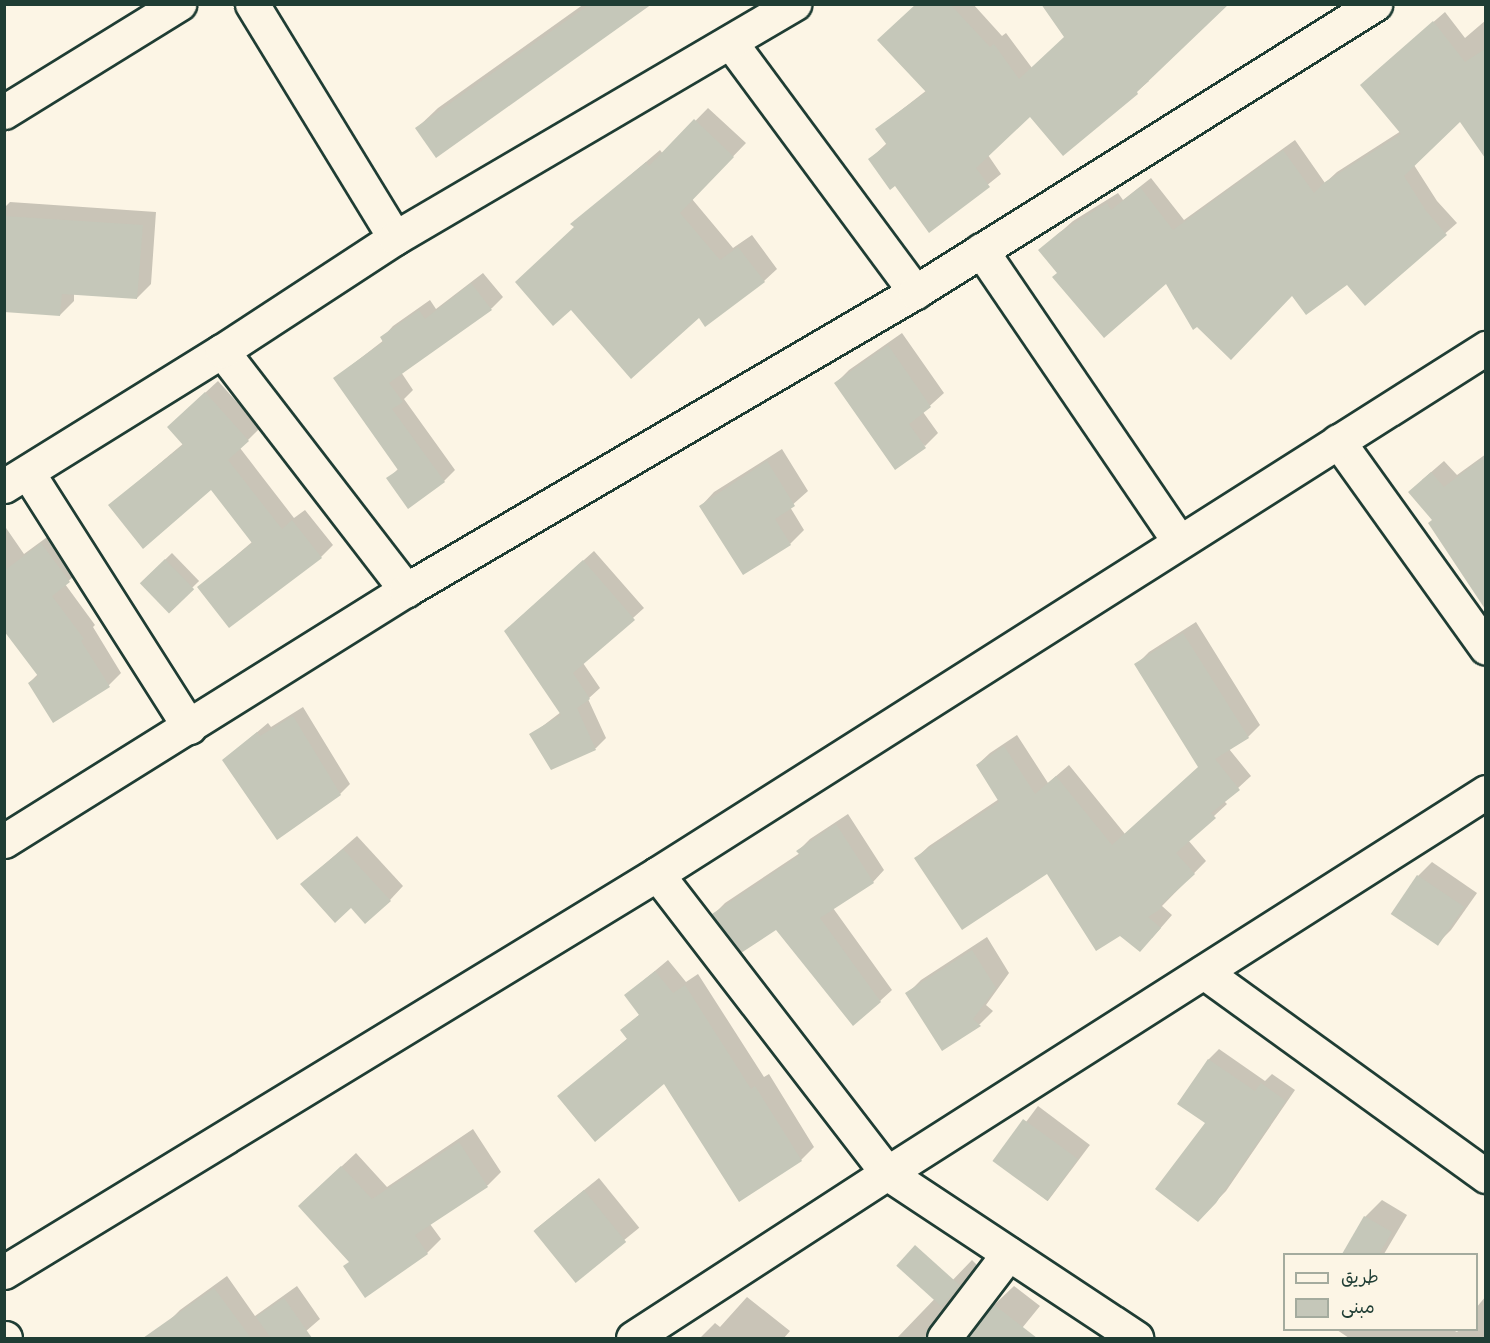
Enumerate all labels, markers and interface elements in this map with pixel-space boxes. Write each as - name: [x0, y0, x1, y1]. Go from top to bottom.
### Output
- legend: [1283, 1253, 1478, 1331]
- text: طريق: [1341, 1264, 1379, 1289]
- text: مبنى: [1341, 1294, 1375, 1319]

